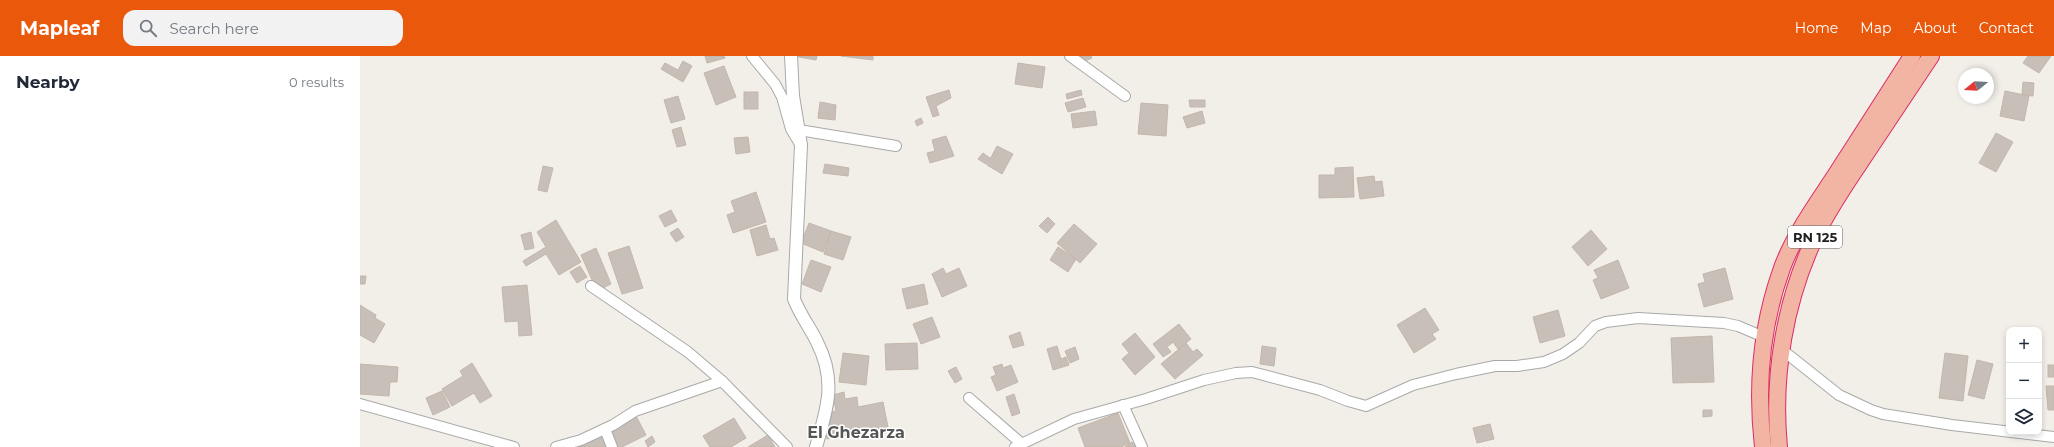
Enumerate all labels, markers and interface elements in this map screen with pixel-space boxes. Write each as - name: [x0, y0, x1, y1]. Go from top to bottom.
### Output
- search box: [123, 10, 403, 46]
- text: Mapleaf: [20, 17, 99, 40]
- icon: search: [137, 17, 159, 39]
- text: Search here: [169, 19, 259, 38]
- text: Home: [1795, 19, 1838, 37]
- text: Map: [1860, 19, 1891, 37]
- text: About: [1913, 19, 1957, 37]
- text: Contact: [1979, 19, 2034, 37]
- north arrow: [1958, 68, 1994, 104]
- text: Nearby: [16, 72, 80, 92]
- text: 0 results: [289, 74, 344, 90]
- road number: RN 125: [1788, 226, 1842, 248]
- map controls: [2006, 327, 2042, 435]
- button: +: [2006, 327, 2042, 363]
- button: −: [2006, 363, 2042, 399]
- button: layers: [2006, 399, 2042, 435]
- district label: El Ghezarza: [807, 423, 905, 442]

